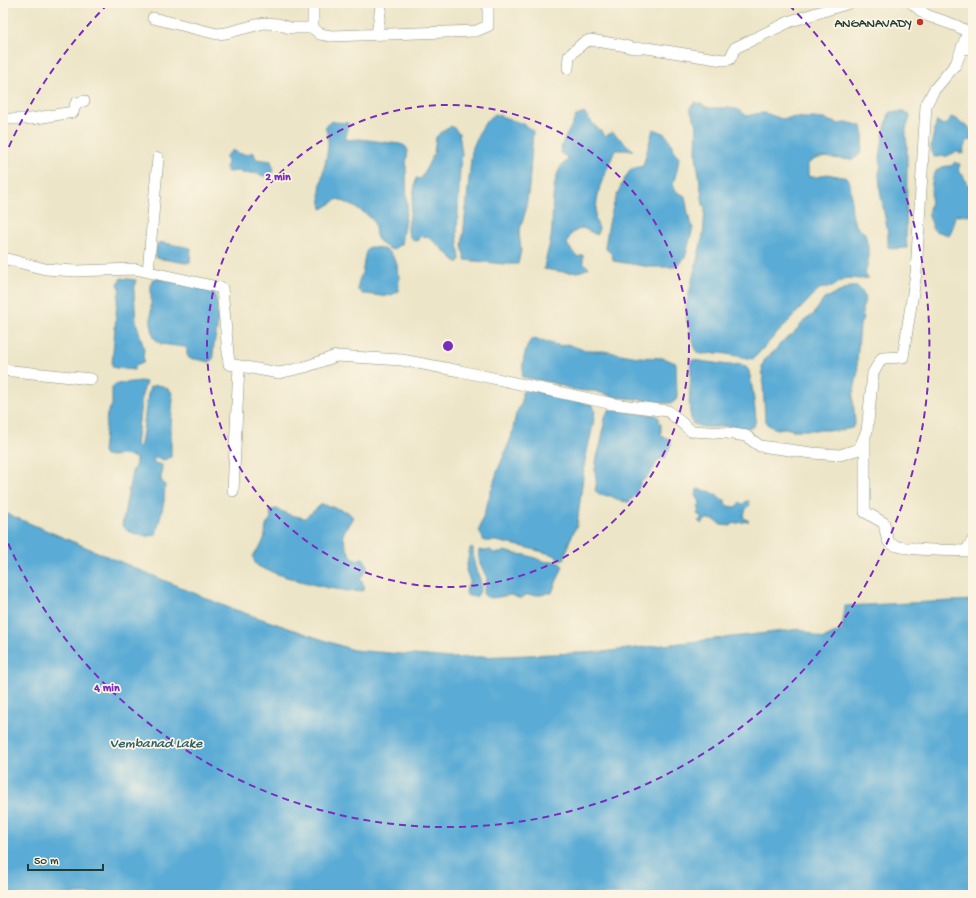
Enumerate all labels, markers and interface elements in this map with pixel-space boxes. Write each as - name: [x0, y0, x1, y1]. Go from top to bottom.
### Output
- place label: ANGANAVADY: [834, 17, 912, 32]
- marker: ANGANAVADY: [915, 17, 925, 27]
- text: 2 min: [265, 171, 291, 185]
- centre of rings: [441, 339, 455, 353]
- text: 4 min: [93, 682, 120, 696]
- water label: Vembanad Lake: [110, 736, 203, 753]
- scale bar: [28, 846, 103, 872]
- text: 50 m: [34, 855, 59, 869]

